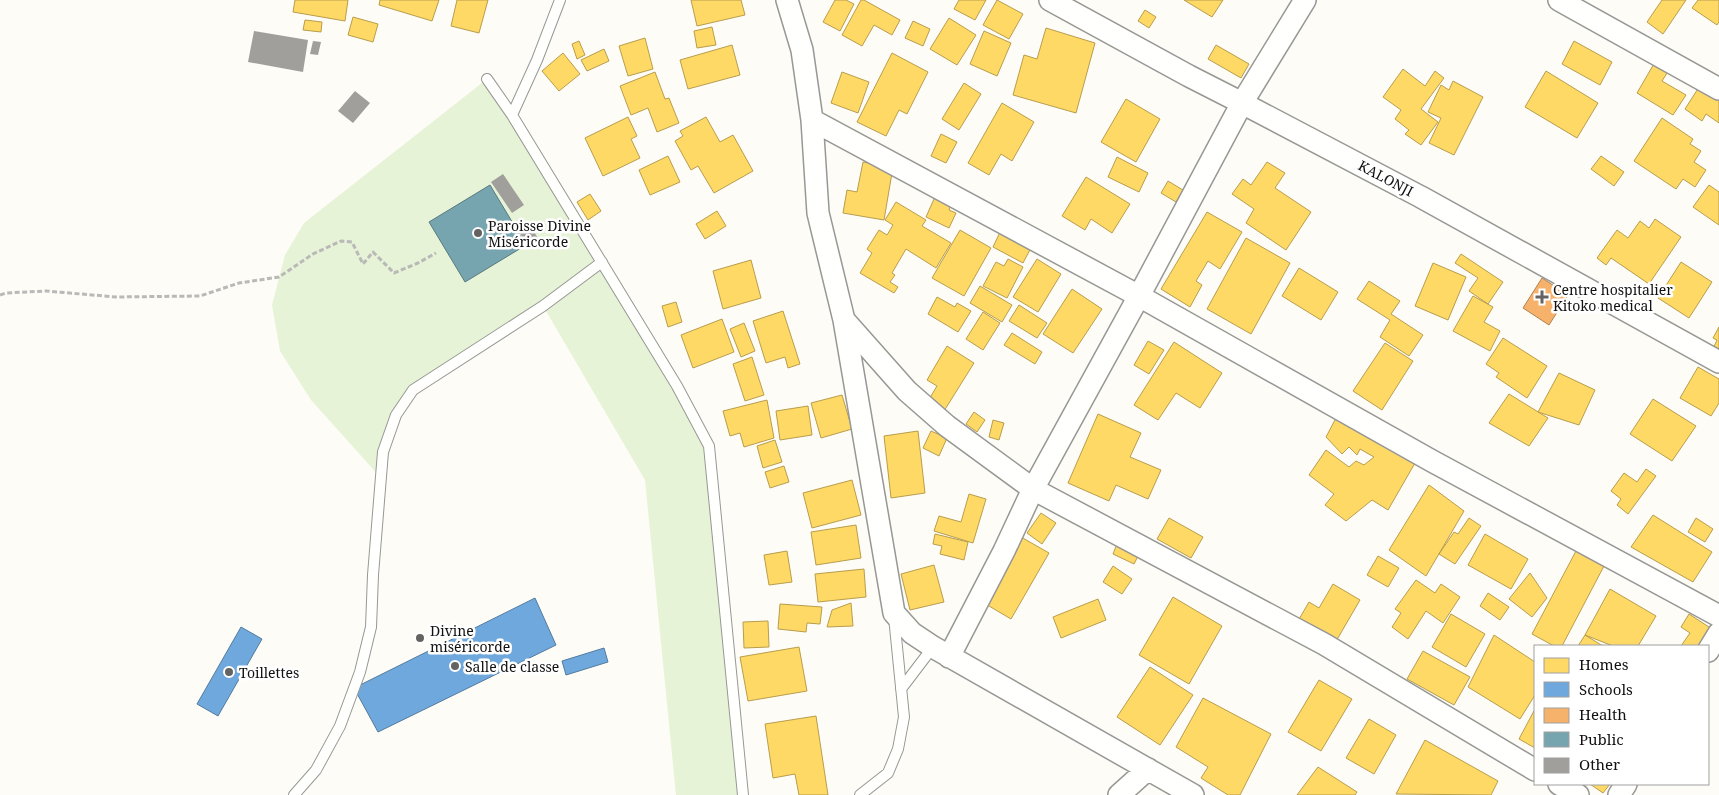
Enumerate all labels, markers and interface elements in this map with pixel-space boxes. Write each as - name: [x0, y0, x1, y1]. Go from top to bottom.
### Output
- street label: KALONJI: [1355, 156, 1417, 200]
- place label: Paroisse Divine Miséricorde: [488, 216, 591, 251]
- marker: Paroisse Divine Miséricorde: [472, 227, 484, 239]
- place label: Centre hospitalier Kitoko medical: [1553, 280, 1673, 315]
- marker: Centre hospitalier Kitoko medical: [1535, 290, 1549, 304]
- place label: Divine miséricorde: [430, 621, 510, 656]
- marker: Divine miséricorde: [414, 632, 426, 644]
- legend: [1534, 645, 1709, 785]
- text: Homes: [1579, 654, 1629, 674]
- place label: Salle de classe: [465, 657, 559, 676]
- marker: Salle de classe: [449, 660, 461, 672]
- place label: Toillettes: [239, 663, 299, 682]
- marker: Toillettes: [223, 666, 235, 678]
- text: Schools: [1579, 679, 1633, 699]
- text: Health: [1579, 704, 1627, 724]
- text: Public: [1579, 729, 1624, 749]
- text: Other: [1579, 754, 1620, 774]

